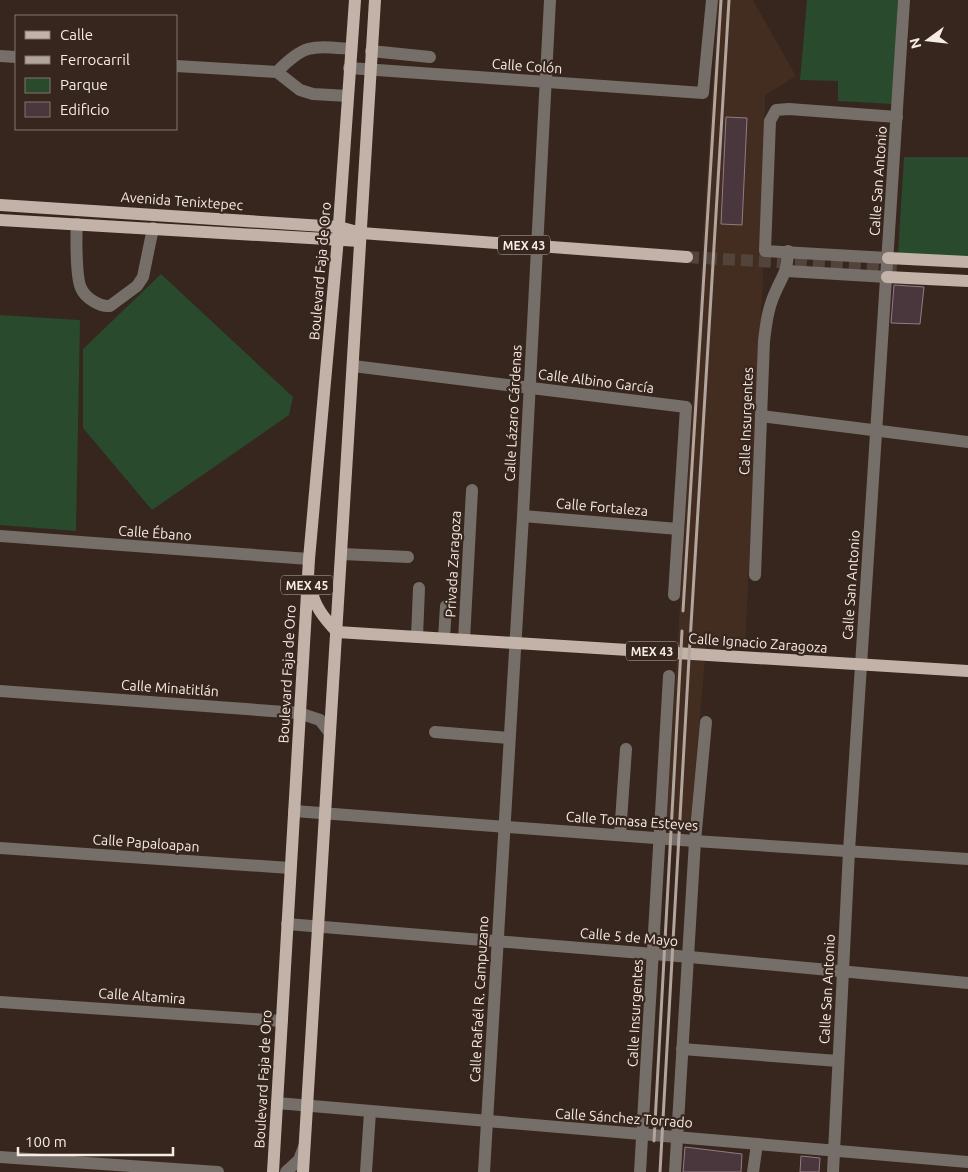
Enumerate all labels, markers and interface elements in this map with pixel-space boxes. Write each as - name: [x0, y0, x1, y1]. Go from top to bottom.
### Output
- legend: [15, 15, 178, 130]
- north arrow: [903, 15, 953, 65]
- text: Calle: [60, 26, 93, 43]
- text: N: [906, 36, 925, 50]
- text: Ferrocarril: [60, 51, 130, 68]
- street label: Calle Colón: [491, 56, 563, 76]
- text: Parque: [60, 76, 108, 93]
- text: Edificio: [60, 101, 109, 118]
- street label: Calle San Antonio: [866, 125, 890, 237]
- street label: Avenida Tenixtepec: [120, 189, 244, 213]
- street label: Boulevard Faja de Oro: [306, 201, 334, 341]
- road number: MEX 43: [498, 236, 550, 254]
- street label: Calle Lázaro Cárdenas: [501, 344, 525, 482]
- street label: Calle Albino García: [537, 366, 655, 396]
- street label: Calle Insurgentes: [736, 367, 756, 475]
- street label: Calle Fortaleza: [555, 495, 649, 519]
- street label: Privada Zaragoza: [442, 510, 464, 618]
- street label: Calle Ébano: [118, 521, 192, 544]
- street label: Calle San Antonio: [839, 529, 863, 641]
- road number: MEX 45: [281, 576, 333, 594]
- street label: Boulevard Faja de Oro: [275, 604, 299, 744]
- street label: Calle Ignacio Zaragoza: [688, 630, 828, 656]
- road number: MEX 43: [626, 641, 678, 660]
- street label: Calle Minatitlán: [120, 677, 220, 699]
- street label: Calle Tomasa Esteves: [565, 808, 699, 834]
- street label: Calle Papaloapan: [92, 831, 200, 855]
- street label: Calle Rafaél R. Campuzano: [467, 915, 491, 1083]
- street label: Calle 5 de Mayo: [579, 925, 679, 949]
- street label: Calle San Antonio: [816, 934, 838, 1044]
- street label: Calle Insurgentes: [624, 959, 646, 1067]
- street label: Calle Altamira: [98, 985, 186, 1007]
- street label: Boulevard Faja de Oro: [251, 1009, 275, 1149]
- street label: Calle Sánchez Torrado: [555, 1105, 693, 1131]
- scale bar: [18, 1124, 172, 1156]
- text: 100 m: [25, 1133, 67, 1150]

